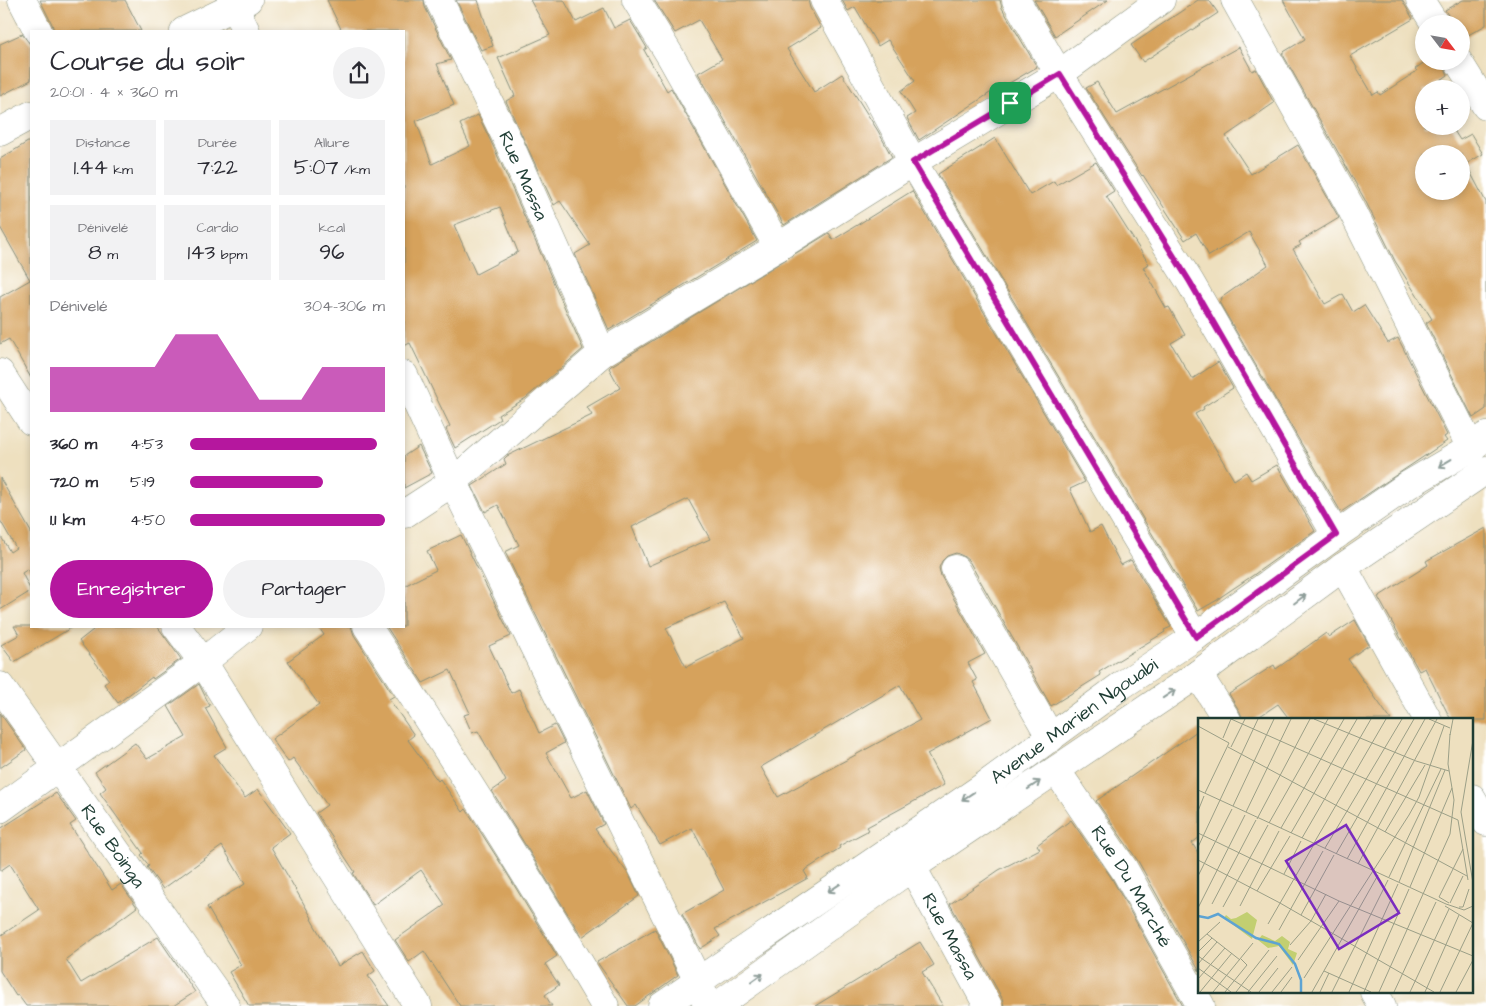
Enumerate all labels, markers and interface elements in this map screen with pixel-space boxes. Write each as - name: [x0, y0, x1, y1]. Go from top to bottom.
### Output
- north arrow: [1415, 15, 1470, 70]
- map controls: [1415, 15, 1470, 200]
- text: Course du soir: [50, 42, 245, 81]
- button: share: [333, 47, 385, 99]
- button: +: [1415, 80, 1470, 135]
- text: 20:01 · 4 × 360 m: [50, 81, 177, 103]
- pin: [989, 82, 1031, 124]
- icon: arrive: [996, 89, 1024, 117]
- street label: Rue Massa: [492, 126, 555, 225]
- text: Distance: [76, 133, 130, 153]
- text: Durée: [198, 133, 237, 153]
- text: Allure: [314, 133, 350, 153]
- button: −: [1415, 145, 1470, 200]
- text: 1.44: [73, 153, 108, 182]
- text: 7:22: [197, 153, 238, 182]
- text: 5:07: [294, 153, 338, 182]
- text: km: [108, 160, 133, 180]
- text: /km: [338, 160, 370, 180]
- text: Dénivelé: [78, 218, 128, 238]
- text: Cardio: [197, 218, 238, 238]
- text: kcal: [318, 218, 345, 238]
- text: 8: [88, 238, 102, 267]
- text: 143: [188, 238, 215, 267]
- text: 96: [319, 238, 344, 267]
- text: m: [102, 245, 118, 265]
- text: bpm: [215, 245, 247, 265]
- text: Dénivelé: [50, 295, 108, 317]
- text: 304–306 m: [304, 295, 385, 317]
- text: 360 m: [50, 433, 97, 455]
- text: 4:53: [130, 433, 163, 455]
- one-way arrow: [1438, 458, 1453, 468]
- text: 720 m: [50, 471, 98, 493]
- text: 5:19: [130, 471, 155, 493]
- text: 1.1 km: [50, 509, 85, 531]
- text: 4:50: [130, 509, 165, 531]
- button: Enregistrer: [50, 560, 213, 618]
- button: Partager: [223, 560, 385, 618]
- one-way arrow: [1293, 594, 1307, 604]
- street label: Avenue Marien Ngouabi: [985, 651, 1163, 791]
- one-way arrow: [1161, 689, 1175, 699]
- inset map: [1198, 718, 1474, 994]
- one-way arrow: [1027, 779, 1041, 790]
- one-way arrow: [961, 791, 975, 802]
- street label: Rue Boinga: [74, 799, 152, 894]
- street label: Rue Du Marché: [1084, 820, 1179, 952]
- one-way arrow: [827, 883, 841, 893]
- street label: Rue Massa: [915, 888, 985, 985]
- one-way arrow: [750, 973, 764, 983]

